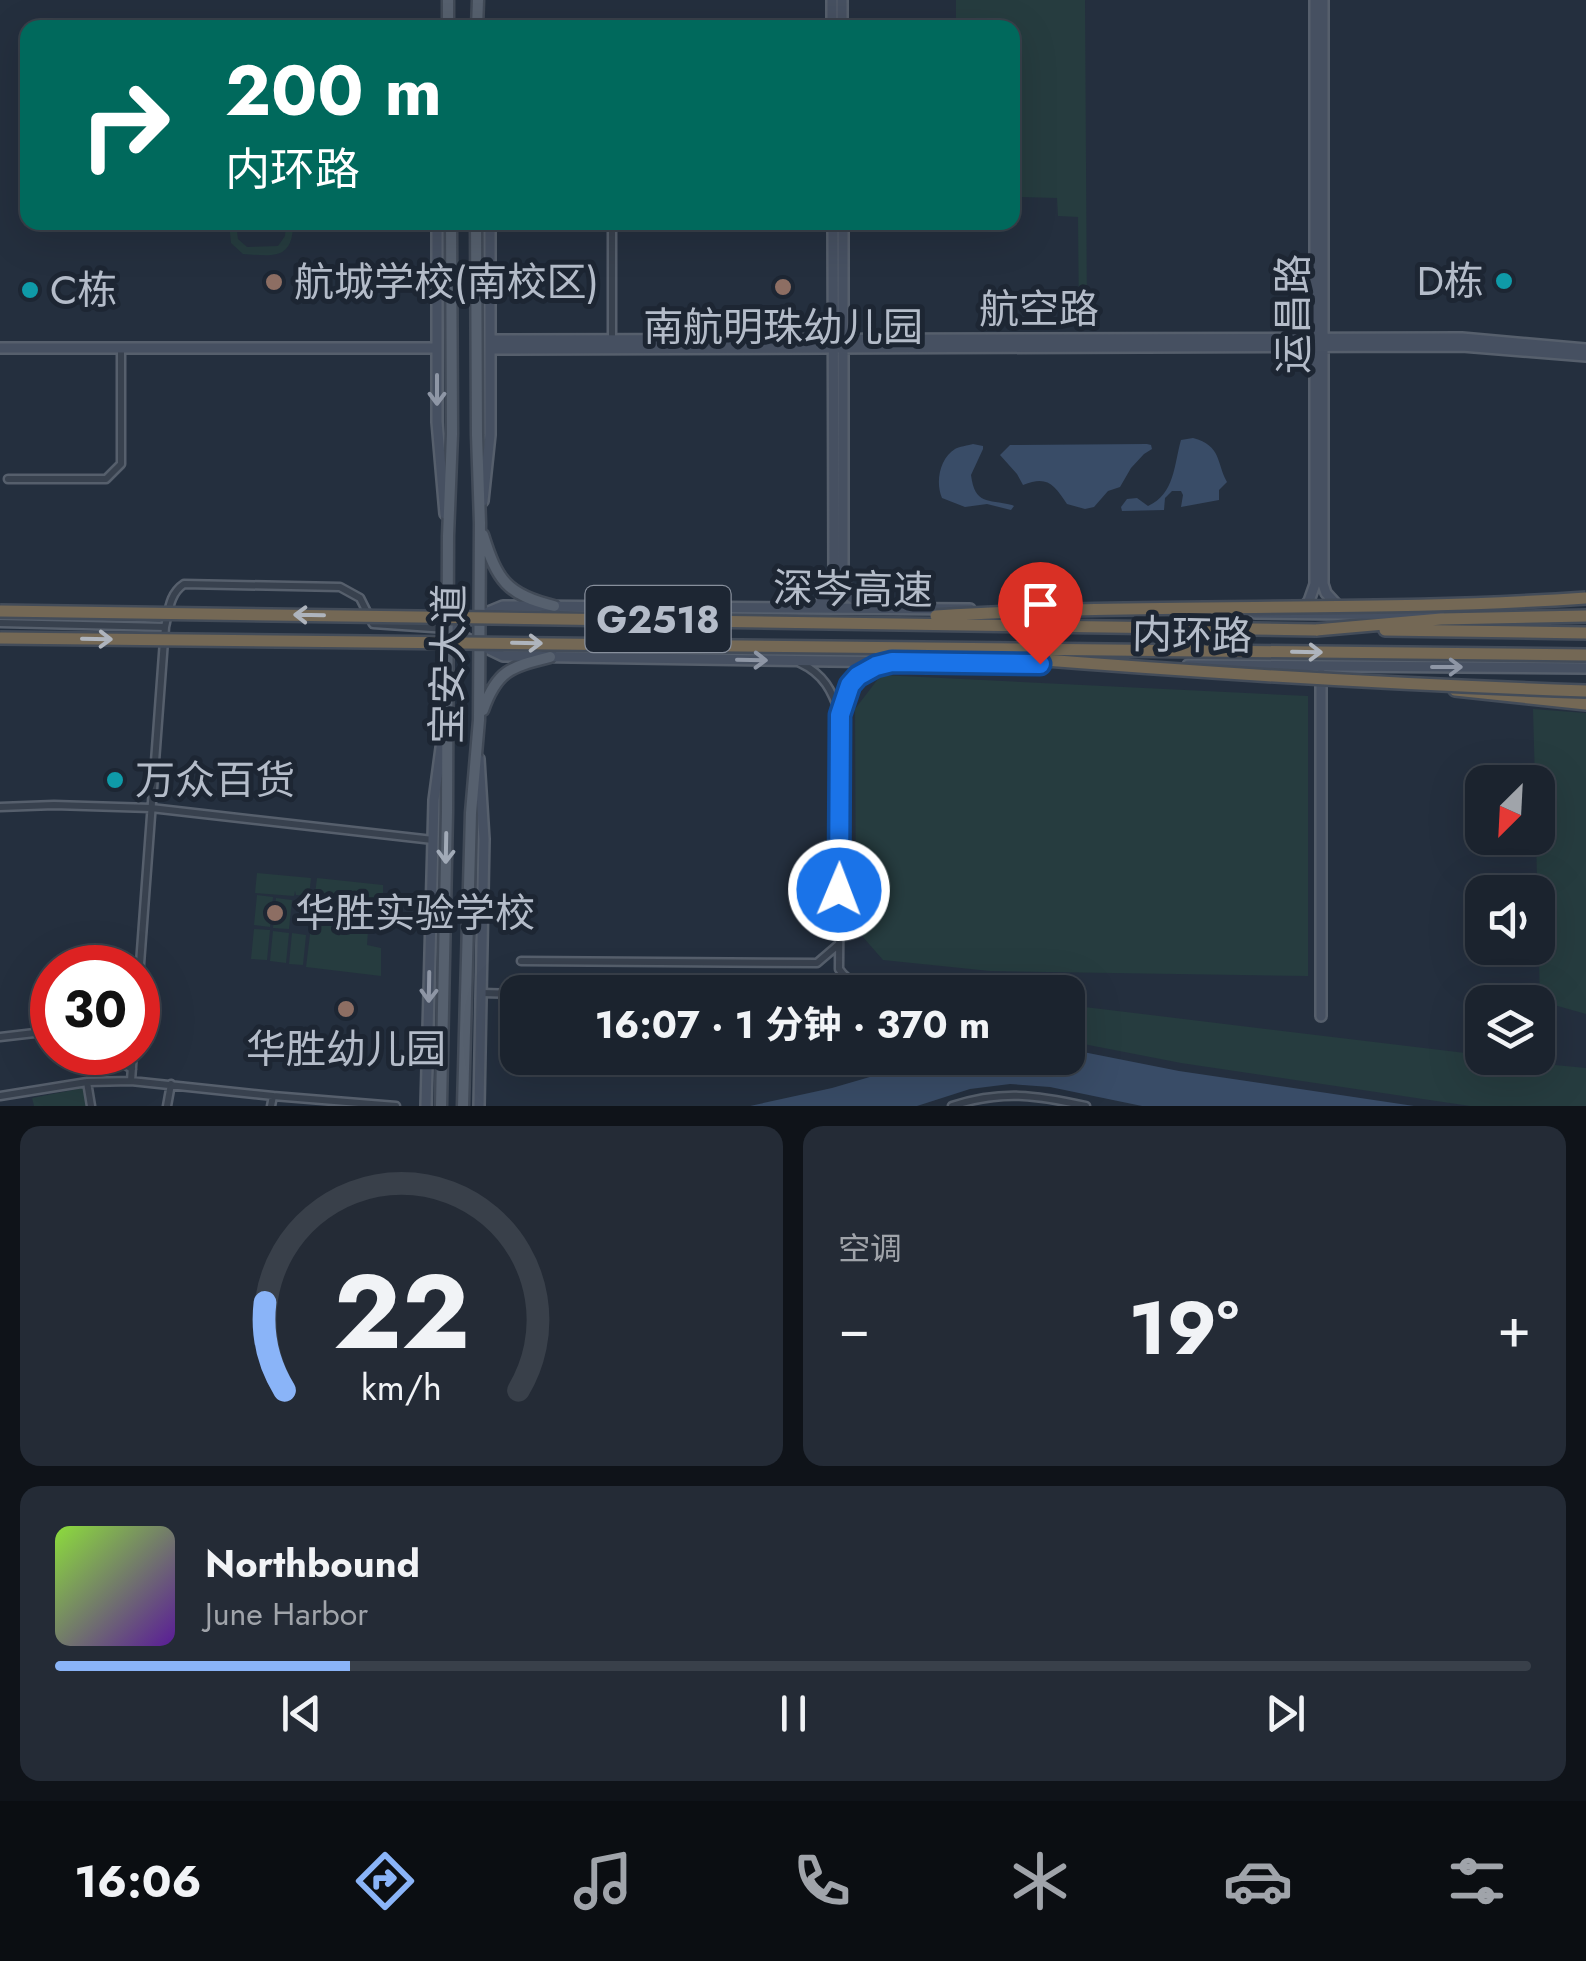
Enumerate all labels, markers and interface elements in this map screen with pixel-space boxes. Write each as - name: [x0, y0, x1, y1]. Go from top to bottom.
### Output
- text: 200 m: [225, 40, 442, 141]
- icon: right: [60, 60, 190, 190]
- text: 内环路: [225, 137, 360, 202]
- place label: D栋: [1417, 252, 1484, 310]
- place label: 航城学校(南校区): [294, 253, 599, 311]
- street label: 运昌路: [1264, 254, 1322, 374]
- place label: C栋: [50, 261, 117, 319]
- marker: D栋: [1493, 270, 1515, 292]
- marker: 航城学校(南校区): [263, 271, 285, 293]
- marker: 南航明珠幼儿园: [772, 276, 794, 298]
- marker: C栋: [19, 279, 41, 301]
- street label: 航空路: [979, 280, 1099, 338]
- place label: 南航明珠幼儿园: [643, 298, 923, 356]
- one-way arrow: [428, 372, 446, 405]
- street label: 深岑高速: [773, 559, 933, 619]
- pin: [998, 562, 1083, 665]
- icon: arrive: [1013, 577, 1068, 632]
- street label: 宝安大道: [418, 584, 478, 744]
- road number: G2518: [586, 586, 730, 652]
- one-way arrow: [293, 605, 325, 624]
- street label: 内环路: [1132, 605, 1252, 665]
- one-way arrow: [81, 629, 113, 648]
- one-way arrow: [510, 634, 543, 652]
- one-way arrow: [1290, 642, 1323, 662]
- one-way arrow: [736, 650, 768, 670]
- one-way arrow: [1431, 658, 1463, 677]
- place label: 万众百货: [135, 751, 295, 809]
- north arrow: [1465, 765, 1555, 855]
- map controls: [1465, 765, 1555, 1075]
- marker: 万众百货: [104, 769, 126, 791]
- one-way arrow: [437, 831, 456, 863]
- position arrow: [787, 838, 891, 942]
- button: sound: [1465, 875, 1555, 965]
- place label: 华胜实验学校: [295, 884, 535, 942]
- marker: 华胜实验学校: [264, 902, 286, 924]
- speed limit sign: 30: [30, 945, 160, 1075]
- one-way arrow: [420, 970, 439, 1002]
- button: layers: [1465, 985, 1555, 1075]
- text: 16:07 · 1 分钟 · 370 m: [595, 997, 990, 1052]
- marker: 华胜幼儿园: [335, 998, 357, 1020]
- place label: 华胜幼儿园: [246, 1020, 446, 1078]
- text: 空调: [838, 1226, 902, 1272]
- text: 22: [333, 1237, 470, 1387]
- text: 19°: [1128, 1274, 1239, 1382]
- text: −: [838, 1288, 870, 1368]
- text: +: [1497, 1288, 1531, 1368]
- text: km/h: [361, 1362, 442, 1413]
- text: Northbound: [205, 1536, 420, 1591]
- text: June Harbor: [205, 1591, 368, 1637]
- icon: previous: [274, 1686, 329, 1741]
- icon: pause: [766, 1686, 821, 1741]
- icon: next: [1258, 1686, 1313, 1741]
- icon: directions: [350, 1846, 420, 1916]
- icon: music: [568, 1846, 638, 1916]
- icon: phone: [787, 1846, 857, 1916]
- icon: climate: [1005, 1846, 1075, 1916]
- icon: car: [1223, 1846, 1293, 1916]
- icon: filters: [1442, 1846, 1512, 1916]
- text: 16:06: [74, 1849, 202, 1914]

